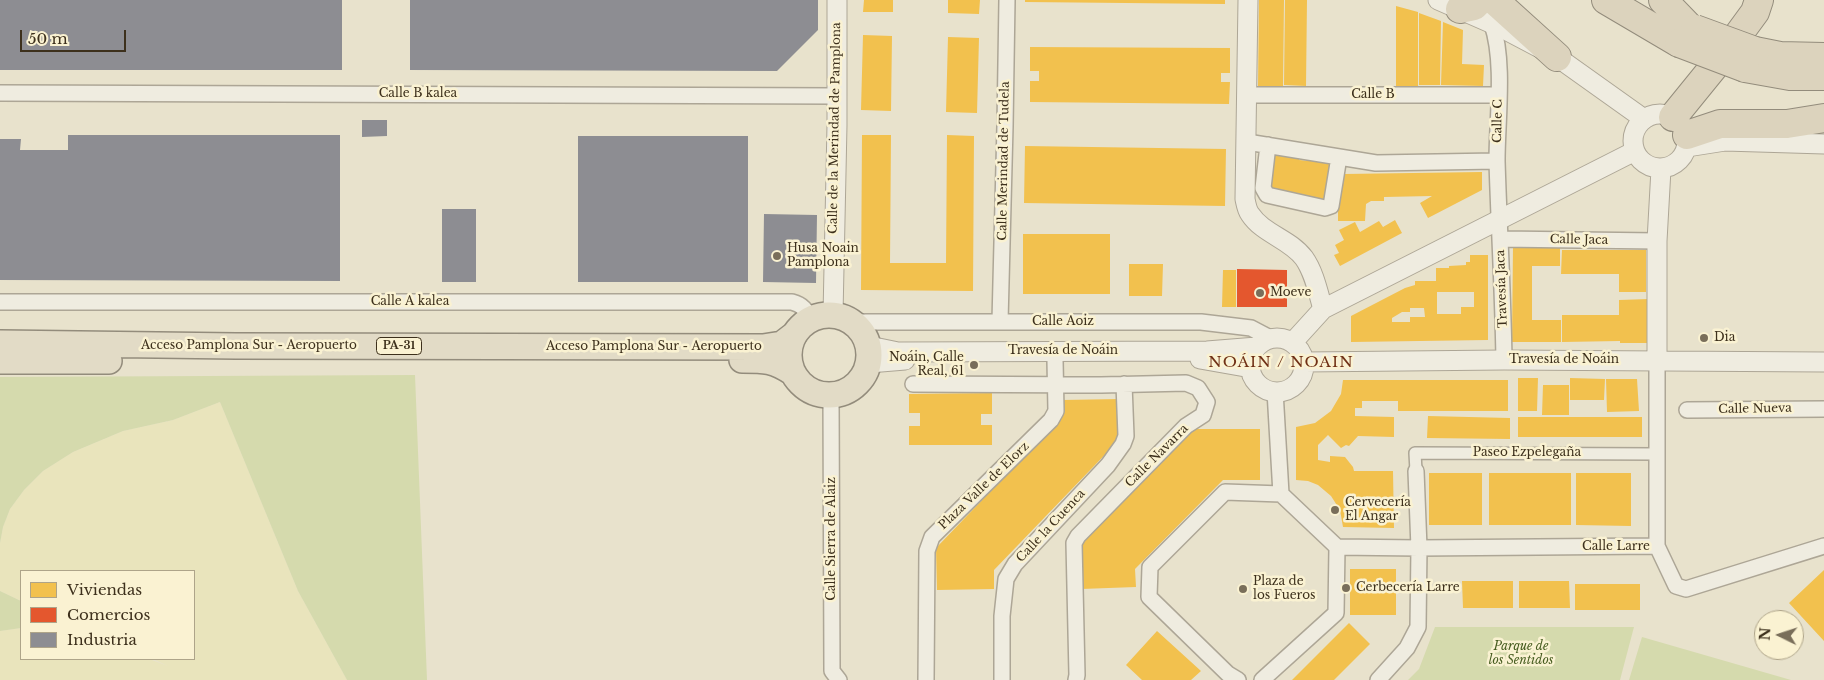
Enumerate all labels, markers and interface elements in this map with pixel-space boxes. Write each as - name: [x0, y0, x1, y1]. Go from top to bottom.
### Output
- scale bar: [22, 20, 129, 52]
- street label: Calle de la Merindad de Pamplona: [826, 22, 844, 234]
- text: 50 m: [28, 29, 68, 48]
- street label: Calle Merindad de Tudela: [995, 81, 1013, 241]
- street label: Calle B kalea: [379, 87, 457, 101]
- street label: Calle B: [1351, 88, 1395, 102]
- street label: Calle C: [1490, 99, 1506, 143]
- street label: Calle Jaca: [1550, 232, 1608, 248]
- place label: Husa Noain Pamplona: [787, 242, 859, 270]
- marker: Husa Noain Pamplona: [771, 250, 783, 262]
- street label: Travesía Jaca: [1493, 250, 1511, 328]
- place label: Moeve: [1270, 286, 1311, 300]
- marker: Moeve: [1254, 287, 1266, 299]
- street label: Calle A kalea: [371, 295, 449, 309]
- street label: Calle Aoiz: [1032, 315, 1094, 329]
- place label: Dia: [1714, 331, 1735, 345]
- marker: Dia: [1698, 332, 1710, 344]
- road number: PA-31: [376, 338, 422, 354]
- street label: Acceso Pamplona Sur - Aeropuerto: [141, 339, 357, 353]
- street label: Acceso Pamplona Sur - Aeropuerto: [546, 340, 762, 354]
- street label: Travesía de Noáin: [1008, 344, 1118, 358]
- place label: Noáin, Calle Real, 61: [889, 351, 964, 379]
- street label: Travesía de Noáin: [1509, 353, 1619, 367]
- district label: NOÁIN / NOAIN: [1207, 354, 1355, 372]
- marker: Noáin, Calle Real, 61: [968, 359, 980, 371]
- street label: Calle Nueva: [1718, 401, 1792, 417]
- street label: Calle Navarra: [1123, 422, 1191, 490]
- street label: Plaza Valle de Elorz: [936, 439, 1032, 533]
- street label: Paseo Ezpelegaña: [1473, 446, 1581, 460]
- street label: Calle Sierra de Alaiz: [825, 477, 839, 601]
- street label: Calle la Cuenca: [1014, 487, 1088, 565]
- place label: Cervecería El Angar: [1345, 496, 1411, 524]
- marker: Cervecería El Angar: [1329, 504, 1341, 516]
- street label: Calle Larre: [1582, 540, 1650, 554]
- legend: [20, 570, 195, 660]
- place label: Plaza de los Fueros: [1253, 575, 1315, 603]
- text: Viviendas: [67, 580, 142, 599]
- place label: Cerbecería Larre: [1356, 581, 1460, 595]
- marker: Cerbecería Larre: [1340, 582, 1352, 594]
- marker: Plaza de los Fueros: [1237, 583, 1249, 595]
- text: Comercios: [67, 605, 150, 624]
- north arrow: [1754, 610, 1804, 660]
- text: N: [1756, 627, 1774, 641]
- text: Industria: [67, 630, 137, 649]
- park label: Parque de los Sentidos: [1489, 640, 1553, 668]

